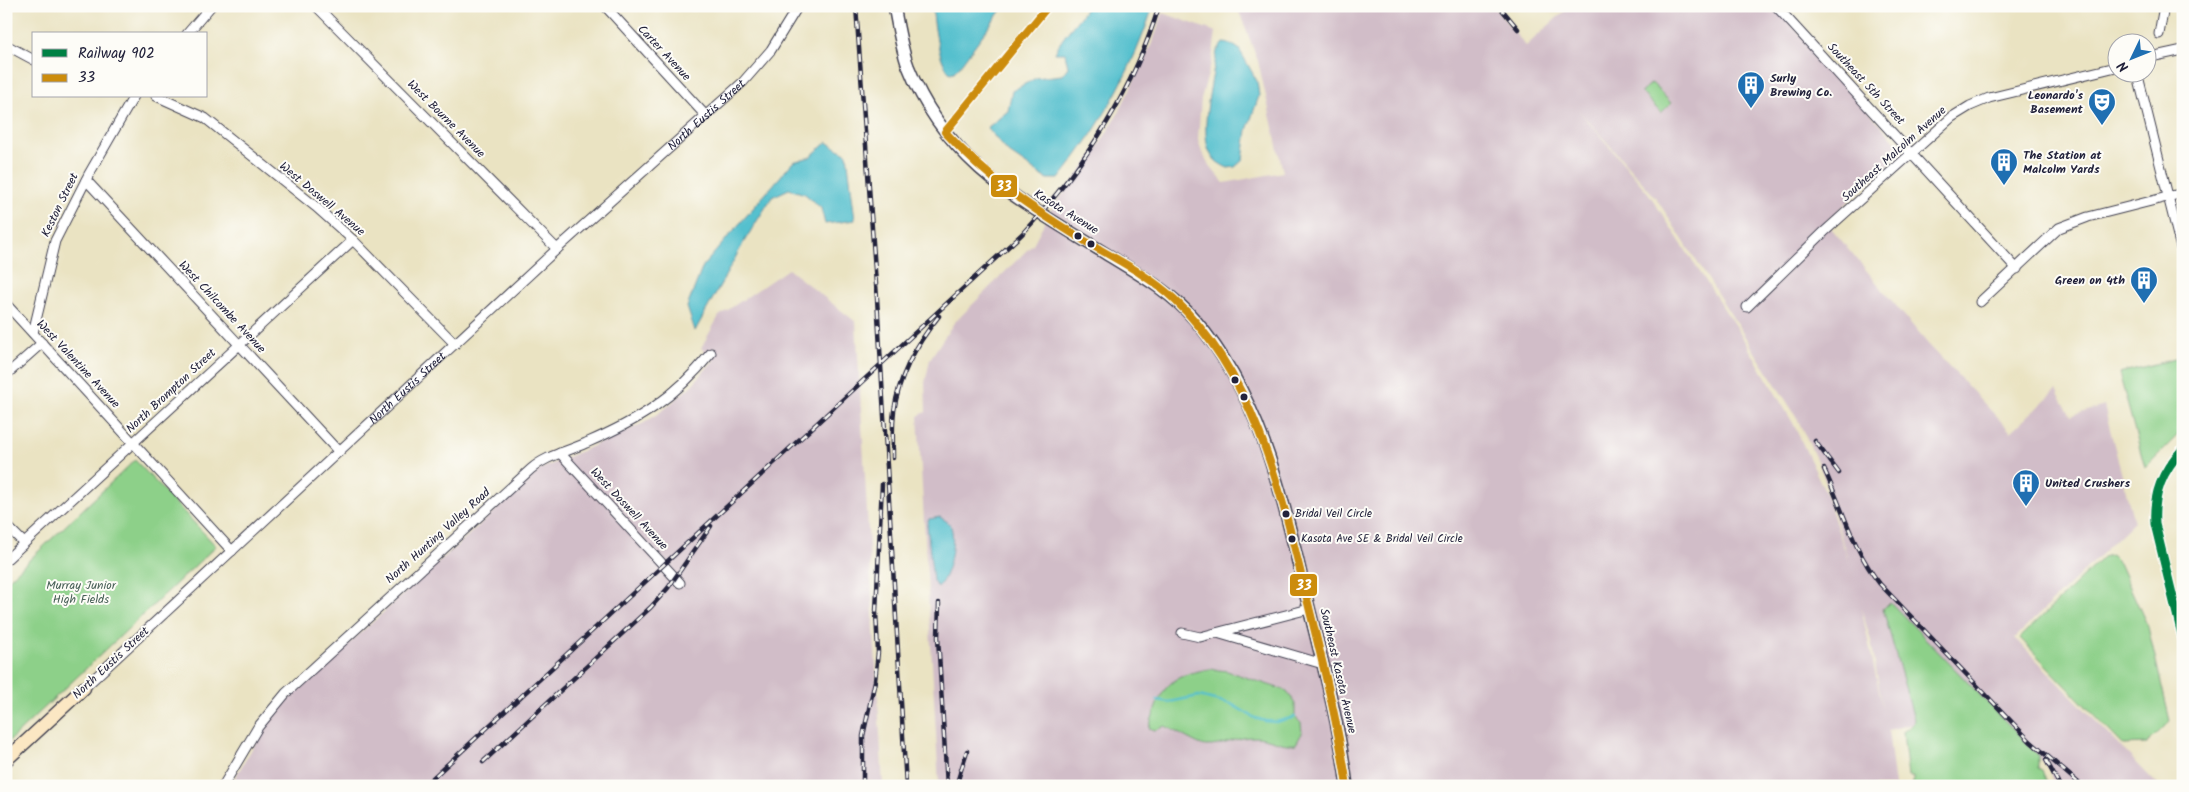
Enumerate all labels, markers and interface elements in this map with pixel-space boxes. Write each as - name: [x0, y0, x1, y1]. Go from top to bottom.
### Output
- street label: Carter Avenue: [633, 21, 696, 86]
- legend: [32, 32, 208, 98]
- north arrow: [2106, 32, 2156, 82]
- street label: Southeast 5th Street: [1823, 38, 1910, 130]
- text: Railway 902: [78, 42, 155, 66]
- text: N: [2112, 55, 2134, 77]
- text: 33: [78, 66, 96, 90]
- place label: Surly Brewing Co.: [1770, 69, 1832, 102]
- building icon: Surly Brewing Co.: [1736, 70, 1766, 109]
- street label: North Eustis Street: [663, 74, 750, 155]
- street label: West Bourne Avenue: [402, 75, 490, 163]
- place label: Leonardo's Basement: [2028, 86, 2084, 119]
- theatre icon: Leonardo's Basement: [2087, 87, 2117, 126]
- street label: Southeast Malcolm Avenue: [1837, 101, 1951, 206]
- place label: The Station at Malcolm Yards: [2023, 146, 2102, 179]
- building icon: The Station at Malcolm Yards: [1989, 147, 2019, 186]
- street label: West Doswell Avenue: [275, 157, 370, 241]
- street label: Keston Street: [36, 169, 84, 240]
- line badge: 33: [990, 174, 1018, 198]
- text: 33: [995, 176, 1012, 198]
- street label: Kasota Avenue: [1030, 184, 1103, 240]
- unlabelled marker: [1073, 231, 1083, 241]
- unlabelled marker: [1086, 239, 1096, 249]
- street label: West Chilcombe Avenue: [174, 256, 271, 358]
- building icon: Green on 4th: [2129, 265, 2159, 304]
- place label: Green on 4th: [2055, 271, 2125, 290]
- street label: West Valentine Avenue: [32, 315, 125, 413]
- street label: North Brompton Street: [122, 344, 221, 438]
- street label: North Eustis Street: [364, 347, 450, 429]
- unlabelled marker: [1230, 375, 1240, 385]
- unlabelled marker: [1239, 392, 1249, 402]
- street label: West Doswell Avenue: [586, 463, 673, 555]
- building icon: United Crushers: [2011, 468, 2041, 507]
- place label: United Crushers: [2045, 474, 2130, 493]
- street label: North Hunting Valley Road: [381, 483, 496, 589]
- place label: Bridal Veil Circle: [1295, 505, 1372, 523]
- marker: Bridal Veil Circle: [1281, 509, 1291, 519]
- place label: Kasota Ave SE & Bridal Veil Circle: [1301, 530, 1463, 548]
- marker: Kasota Ave SE & Bridal Veil Circle: [1287, 534, 1297, 544]
- line badge: 33: [1289, 573, 1318, 597]
- text: 33: [1295, 575, 1312, 597]
- park label: Murray Junior High Fields: [46, 576, 117, 609]
- street label: Southeast Kasota Avenue: [1314, 607, 1362, 736]
- street label: North Eustis Street: [68, 622, 154, 704]

